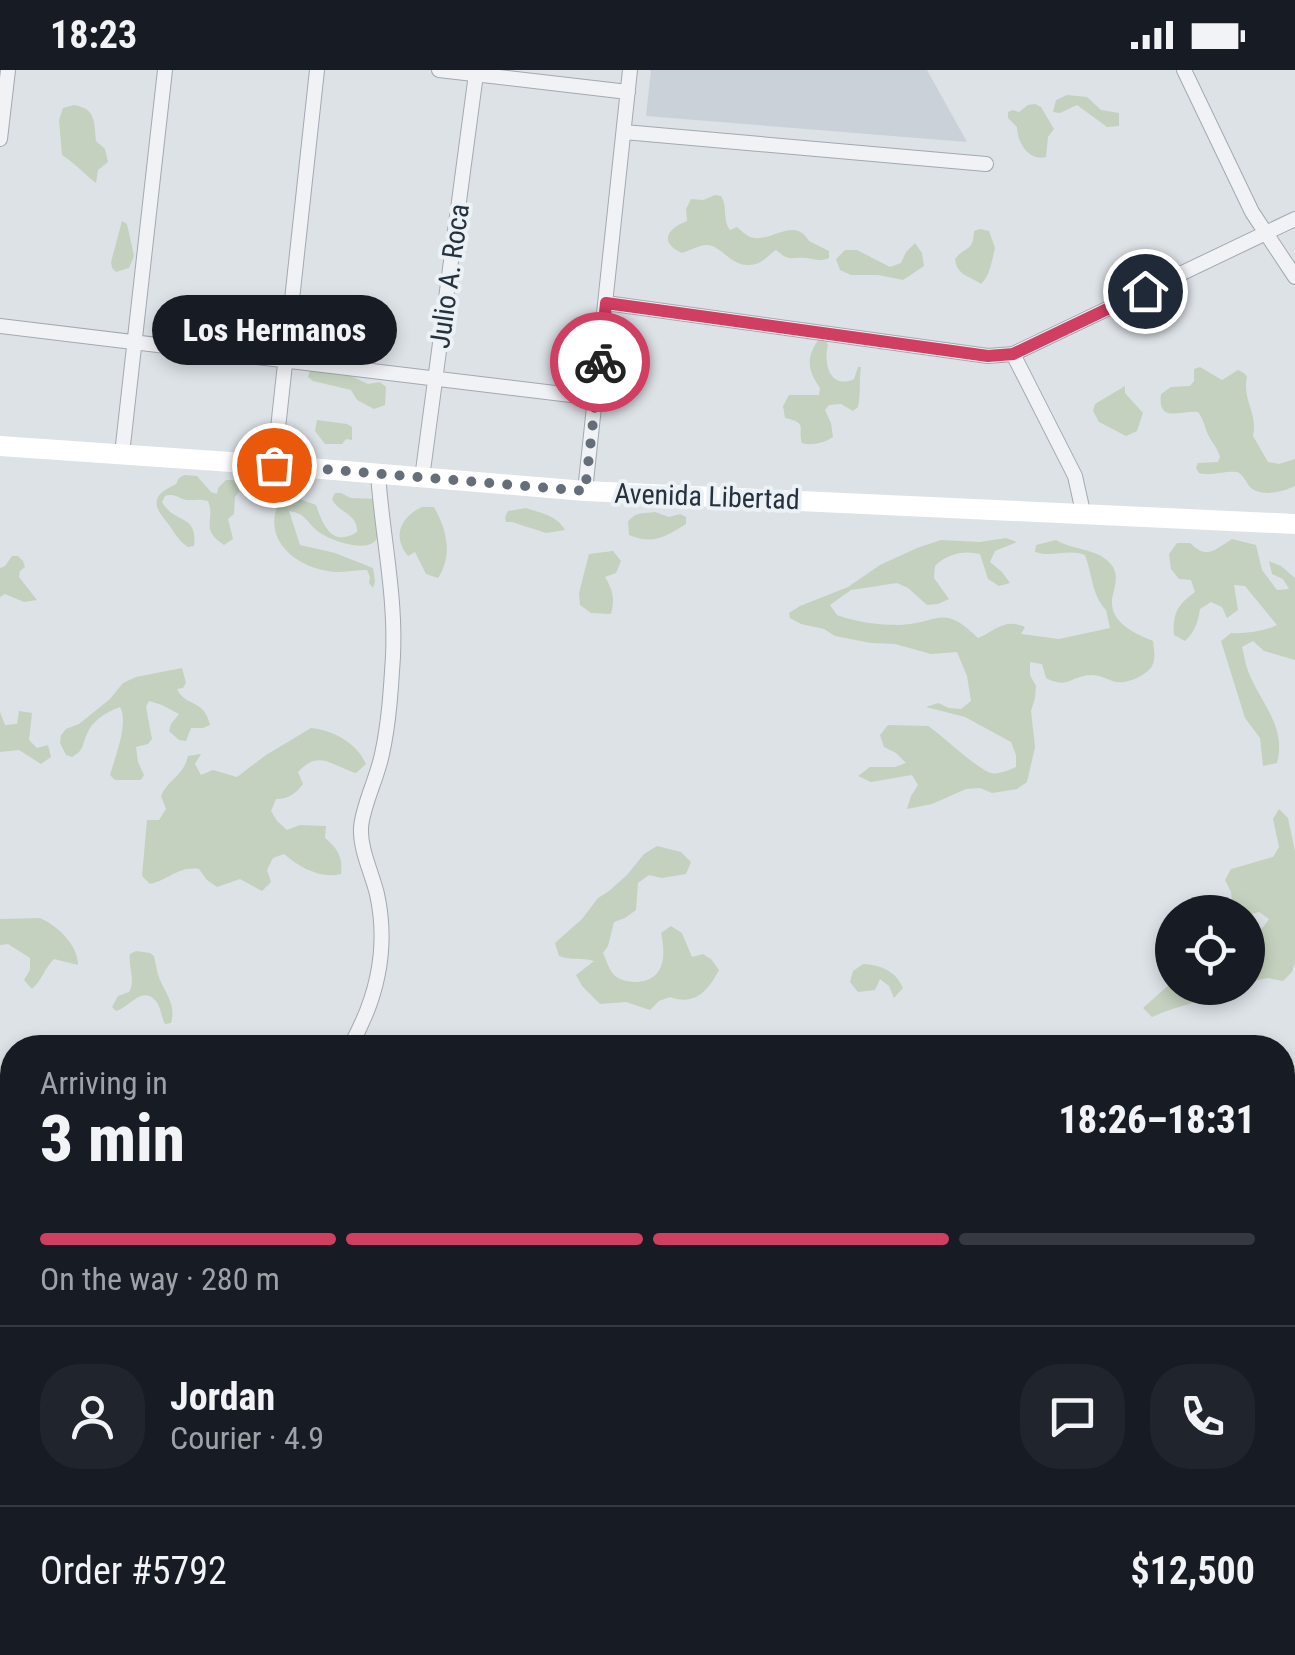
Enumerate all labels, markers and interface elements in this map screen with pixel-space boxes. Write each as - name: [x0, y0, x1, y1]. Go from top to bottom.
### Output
- text: 18:23: [50, 13, 137, 57]
- street label: Julio A. Roca: [423, 202, 476, 350]
- pin: [1103, 249, 1188, 334]
- icon: home: [1118, 264, 1173, 319]
- callout: Los Hermanos: [152, 295, 396, 365]
- text: Los Hermanos: [183, 311, 366, 349]
- courier: [550, 312, 650, 412]
- icon: bike: [573, 335, 628, 390]
- pin: [232, 423, 317, 508]
- icon: bag: [247, 438, 302, 493]
- street label: Avenida Libertad: [614, 477, 800, 516]
- map controls: [1155, 895, 1265, 1005]
- button: locate: [1155, 895, 1265, 1005]
- text: Arriving in: [40, 1064, 168, 1102]
- text: 18:26–18:31: [1058, 1098, 1255, 1142]
- text: 3 min: [40, 1101, 185, 1177]
- text: On the way · 280 m: [40, 1260, 280, 1298]
- button: person: [40, 1364, 145, 1469]
- button: chat: [1020, 1364, 1125, 1469]
- button: phone: [1150, 1364, 1255, 1469]
- text: Jordan: [170, 1375, 275, 1419]
- text: Courier · 4.9: [170, 1419, 324, 1457]
- text: Order #5792: [40, 1549, 227, 1593]
- text: $12,500: [1130, 1549, 1255, 1593]

